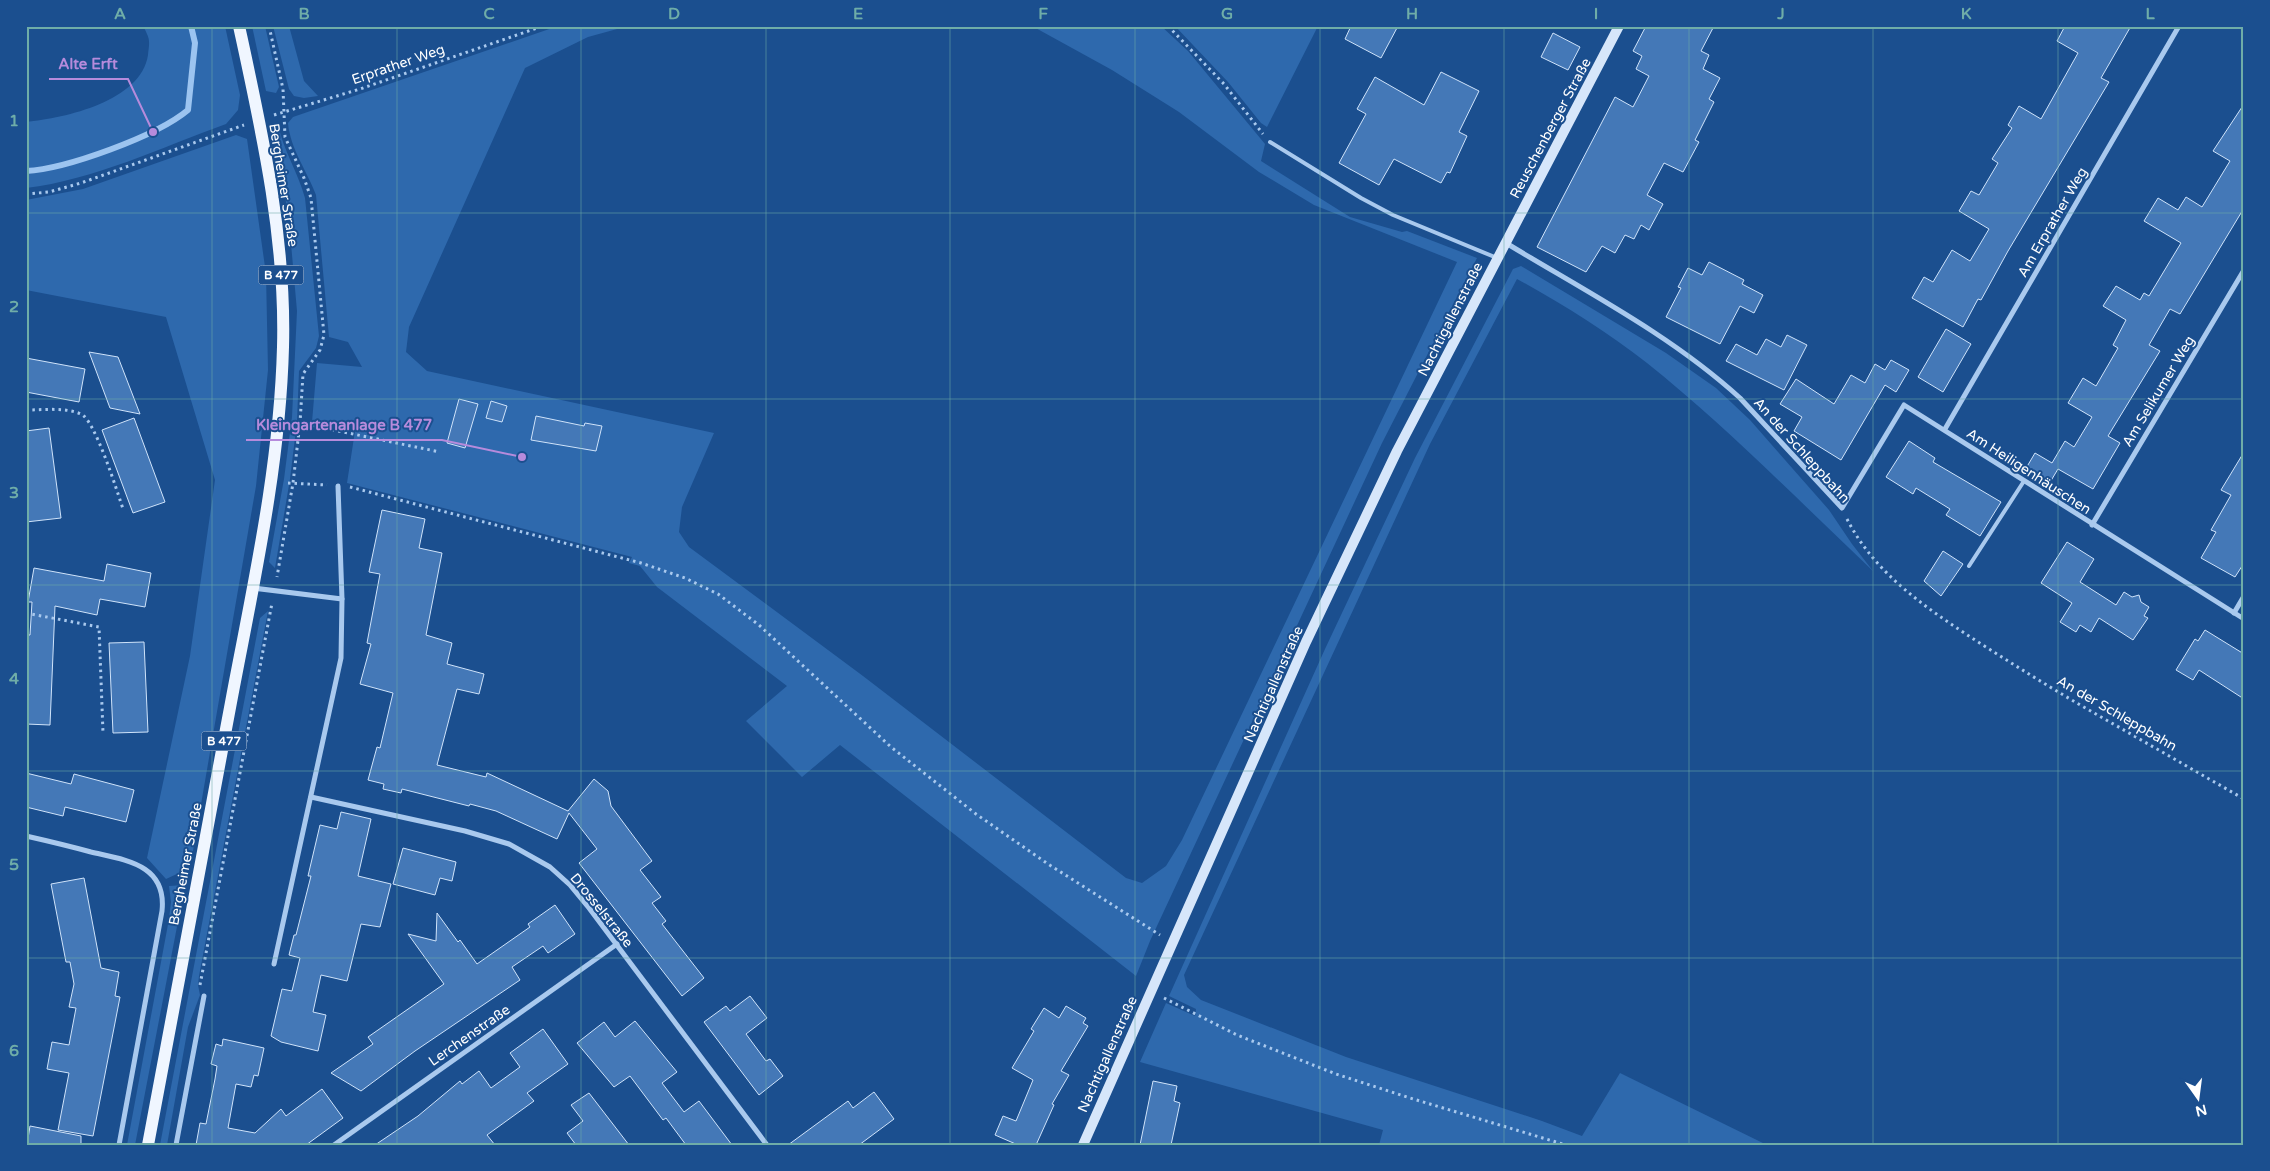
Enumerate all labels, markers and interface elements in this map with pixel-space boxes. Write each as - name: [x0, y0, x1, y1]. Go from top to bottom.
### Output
- text: A: [114, 4, 126, 24]
- text: B: [298, 4, 310, 24]
- text: C: [483, 4, 495, 24]
- text: D: [668, 4, 680, 24]
- text: E: [853, 4, 863, 24]
- text: F: [1038, 4, 1048, 24]
- text: G: [1221, 4, 1233, 24]
- text: H: [1406, 4, 1418, 24]
- text: I: [1594, 4, 1598, 24]
- text: J: [1776, 4, 1785, 24]
- text: K: [1961, 4, 1972, 24]
- text: L: [2145, 4, 2155, 24]
- street label: Erprather Weg: [349, 41, 447, 88]
- callout: Alte Erft: [49, 49, 128, 79]
- text: Alte Erft: [58, 55, 118, 73]
- street label: Reuschenberger Straße: [1506, 55, 1595, 201]
- text: 1: [9, 111, 19, 131]
- street label: Bergheimer Straße: [265, 122, 302, 248]
- street label: Am Erprather Weg: [2014, 164, 2091, 280]
- street label: Nachtigallenstraße: [1414, 259, 1487, 379]
- road number: B 477: [258, 266, 304, 284]
- text: 2: [9, 297, 19, 317]
- street label: Am Selikumer Weg: [2119, 333, 2198, 450]
- street label: An der Schleppbahn: [1750, 394, 1853, 506]
- callout: Kleingartenanlage B 477: [246, 410, 442, 440]
- text: Kleingartenanlage B 477: [256, 416, 432, 435]
- street label: Am Heiligenhäuschen: [1963, 425, 2094, 518]
- text: 3: [9, 483, 19, 503]
- street label: Nachtigallenstraße: [1240, 623, 1307, 745]
- text: 4: [9, 669, 19, 689]
- street label: An der Schleppbahn: [2054, 672, 2180, 755]
- road number: B 477: [202, 731, 246, 750]
- street label: Bergheimer Straße: [165, 801, 206, 927]
- text: 5: [9, 855, 19, 875]
- street label: Drosselstraße: [566, 870, 637, 951]
- street label: Nachtigallenstraße: [1074, 993, 1141, 1115]
- street label: Lerchenstraße: [425, 1001, 513, 1070]
- text: 6: [9, 1041, 19, 1061]
- north arrow: [2172, 1074, 2222, 1124]
- text: N: [2194, 1101, 2209, 1120]

